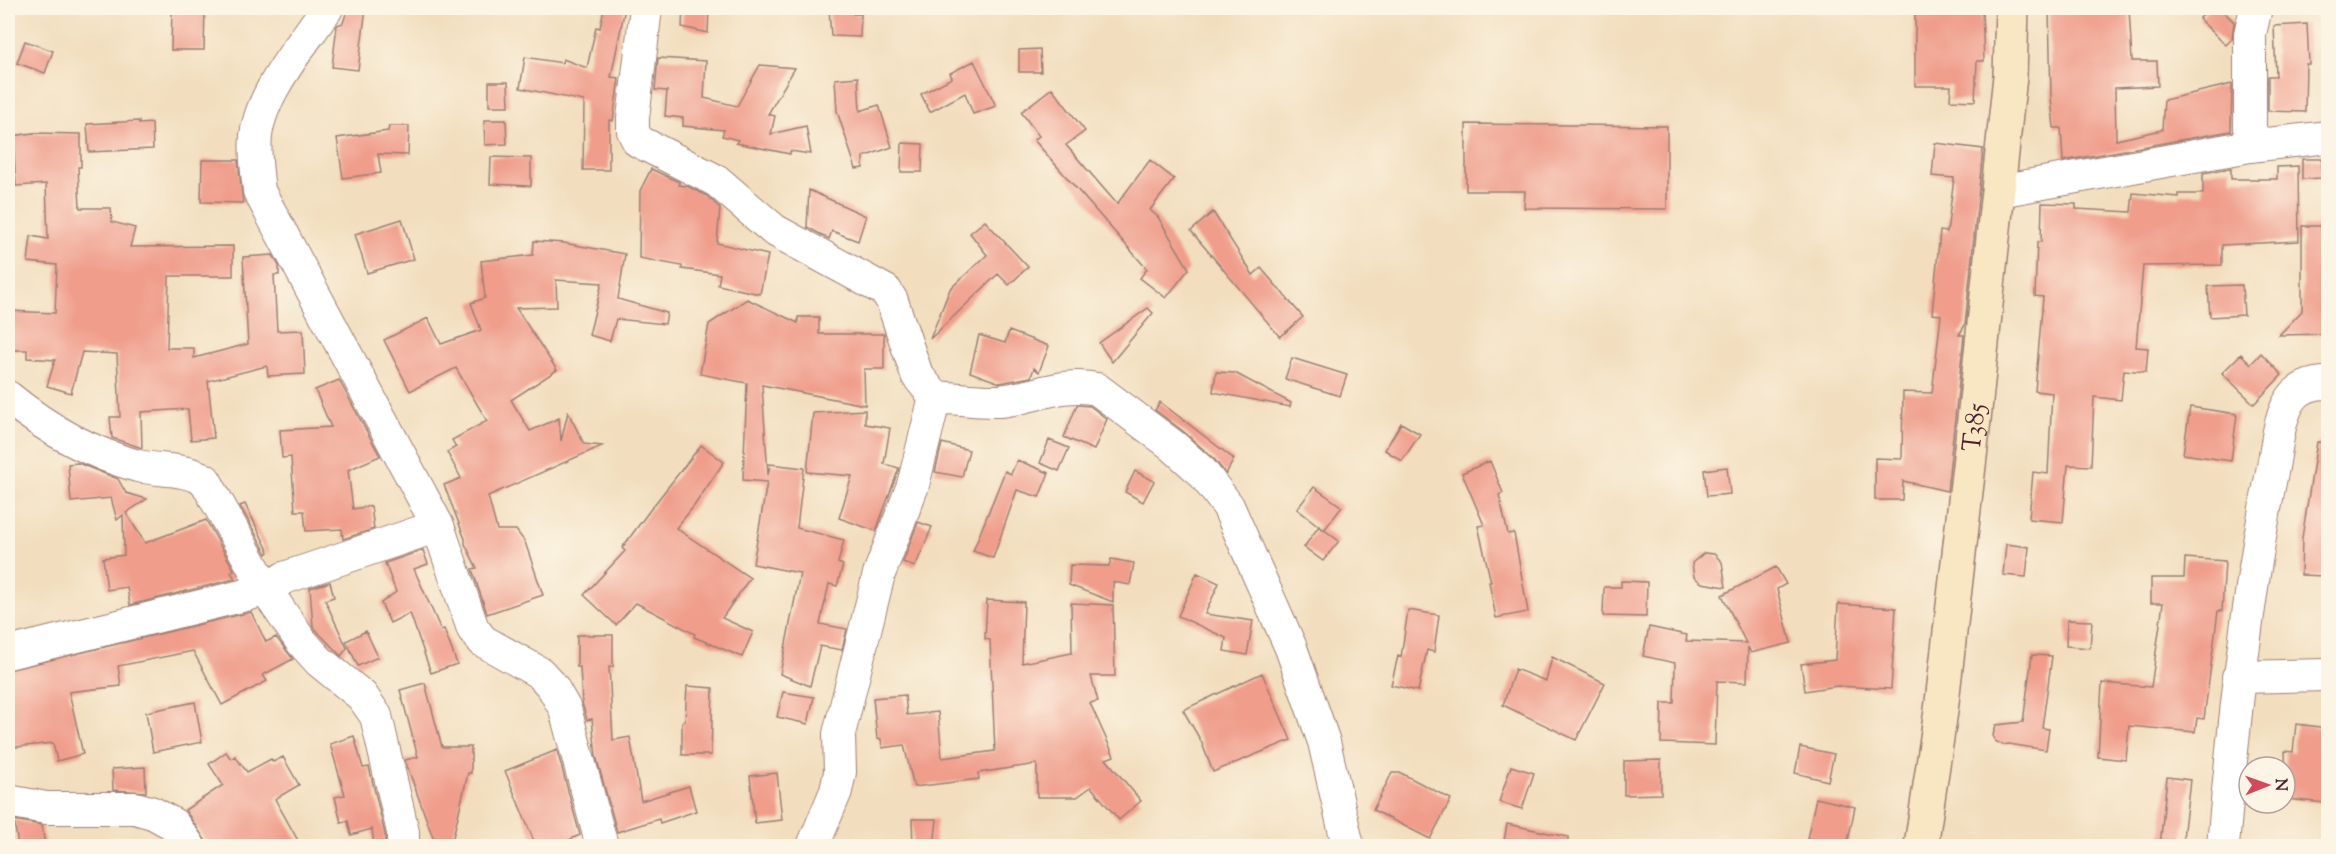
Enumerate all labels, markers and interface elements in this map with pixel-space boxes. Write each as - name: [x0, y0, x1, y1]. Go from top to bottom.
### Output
- street label: T385: [1955, 401, 1997, 454]
- north arrow: [2237, 755, 2297, 815]
- text: N: [2268, 778, 2291, 792]

